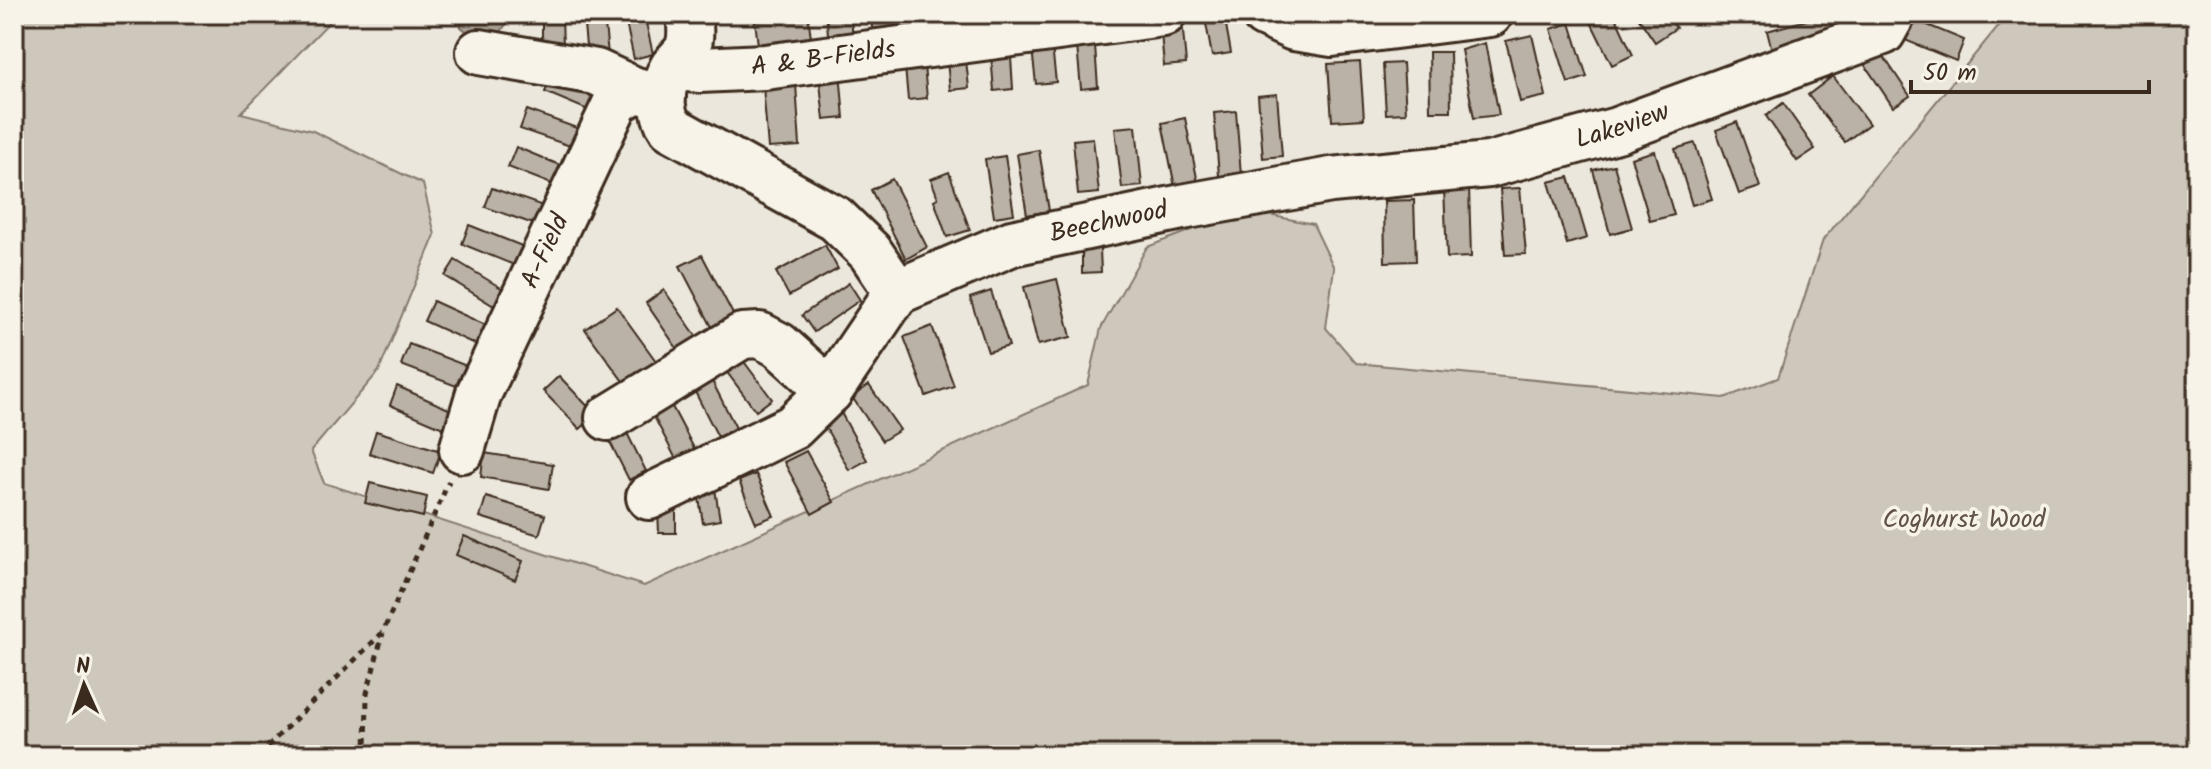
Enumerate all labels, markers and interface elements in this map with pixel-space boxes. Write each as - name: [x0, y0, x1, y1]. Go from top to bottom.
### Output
- street label: A & B-Fields: [750, 29, 898, 89]
- scale bar: [1911, 44, 2149, 94]
- text: 50 m: [1923, 54, 1977, 93]
- street label: Lakeview: [1571, 91, 1676, 161]
- street label: Beechwood: [1046, 189, 1173, 255]
- street label: A-Field: [510, 206, 582, 296]
- park label: Coghurst Wood: [1882, 499, 2047, 541]
- north arrow: [44, 645, 124, 725]
- text: N: [75, 650, 91, 685]

